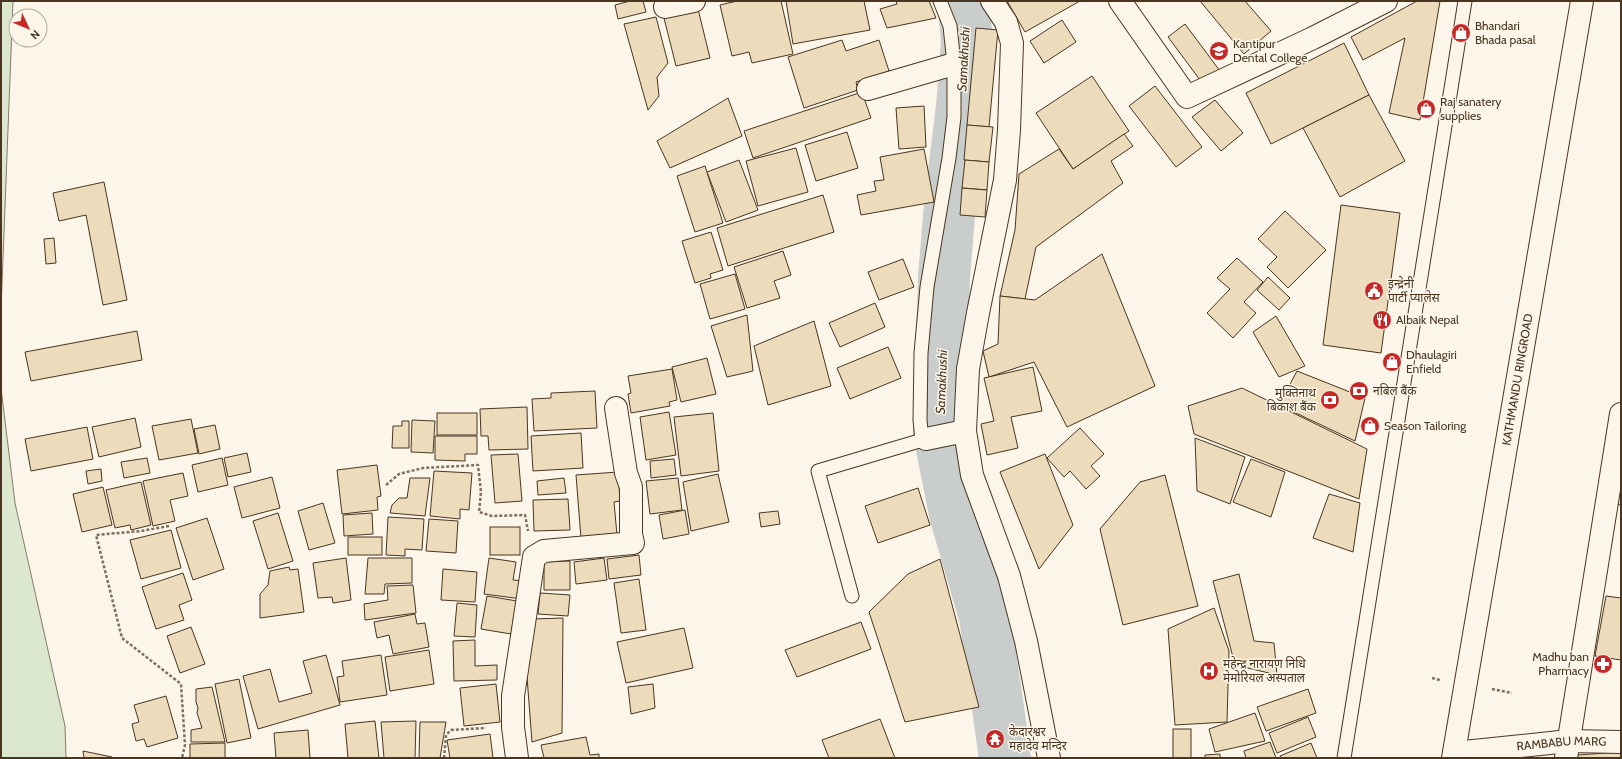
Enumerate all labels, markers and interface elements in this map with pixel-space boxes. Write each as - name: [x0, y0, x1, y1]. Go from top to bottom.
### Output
- north arrow: [8, 8, 48, 48]
- place label: Bhandari Bhada pasal: [1475, 18, 1536, 47]
- shop icon: Bhandari Bhada pasal: [1450, 22, 1472, 44]
- water label: Samakhushi: [953, 26, 973, 92]
- text: N: [27, 27, 43, 43]
- place label: Kantipur Dental College: [1233, 36, 1307, 65]
- school or university icon: Kantipur Dental College: [1208, 40, 1230, 62]
- place label: Raj sanatery supplies: [1440, 94, 1501, 123]
- shop icon: Raj sanatery supplies: [1415, 98, 1437, 120]
- place label: इन्द्रेनी पार्टी प्यालेस: [1388, 276, 1441, 305]
- public building icon: इन्द्रेनी पार्टी प्यालेस: [1363, 280, 1385, 302]
- restaurant icon: Albaik Nepal: [1371, 309, 1393, 331]
- place label: Albaik Nepal: [1396, 312, 1459, 327]
- street label: KATHMANDU RINGROAD: [1498, 312, 1536, 446]
- place label: Dhaulagiri Enfield: [1406, 347, 1457, 376]
- water label: Samakhushi: [932, 349, 950, 414]
- shop icon: Dhaulagiri Enfield: [1381, 351, 1403, 373]
- bank icon: नबिल बैंक: [1348, 380, 1370, 402]
- place label: नबिल बैंक: [1373, 383, 1417, 398]
- place label: मुक्तिनाथ बिकाश बैंक: [1267, 385, 1317, 414]
- bank icon: मुक्तिनाथ बिकाश बैंक: [1319, 389, 1341, 411]
- shop icon: Season Tailoring: [1359, 415, 1381, 437]
- place label: Season Tailoring: [1384, 418, 1467, 433]
- place label: Madhu ban Pharmacy: [1532, 649, 1589, 678]
- pharmacy icon: Madhu ban Pharmacy: [1592, 653, 1614, 675]
- place label: महेन्द्र नारायण निधि मेमोरियल अस्पताल: [1223, 656, 1306, 685]
- hospital icon: महेन्द्र नारायण निधि मेमोरियल अस्पताल: [1198, 660, 1220, 682]
- place label: केदारश्वर महादेव मन्दिर: [1009, 724, 1068, 753]
- temple icon: केदारश्वर महादेव मन्दिर: [984, 728, 1006, 750]
- street label: RAMBABU MARG: [1516, 733, 1607, 753]

